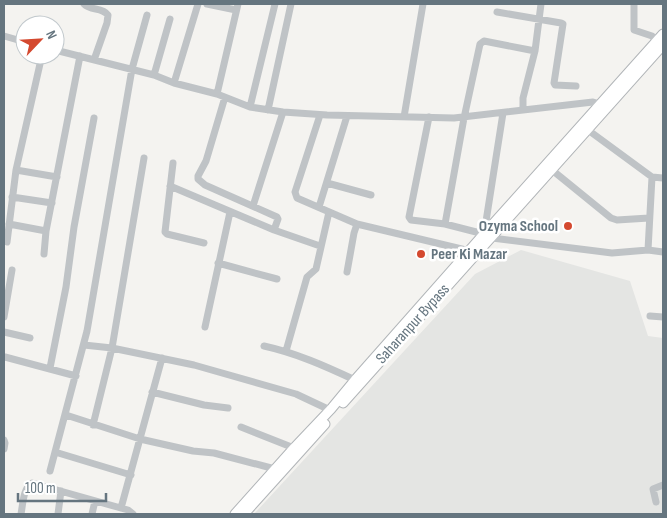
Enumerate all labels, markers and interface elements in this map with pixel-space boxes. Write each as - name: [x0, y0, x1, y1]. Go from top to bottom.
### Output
- north arrow: [15, 15, 65, 65]
- text: N: [42, 28, 61, 42]
- place label: Ozyma School: [479, 217, 558, 236]
- marker: Ozyma School: [562, 220, 574, 232]
- place label: Peer Ki Mazar: [431, 245, 507, 264]
- marker: Peer Ki Mazar: [415, 248, 427, 260]
- street label: Saharanpur Bypass: [372, 280, 454, 368]
- scale bar: [18, 470, 105, 502]
- text: 100 m: [25, 479, 56, 498]

